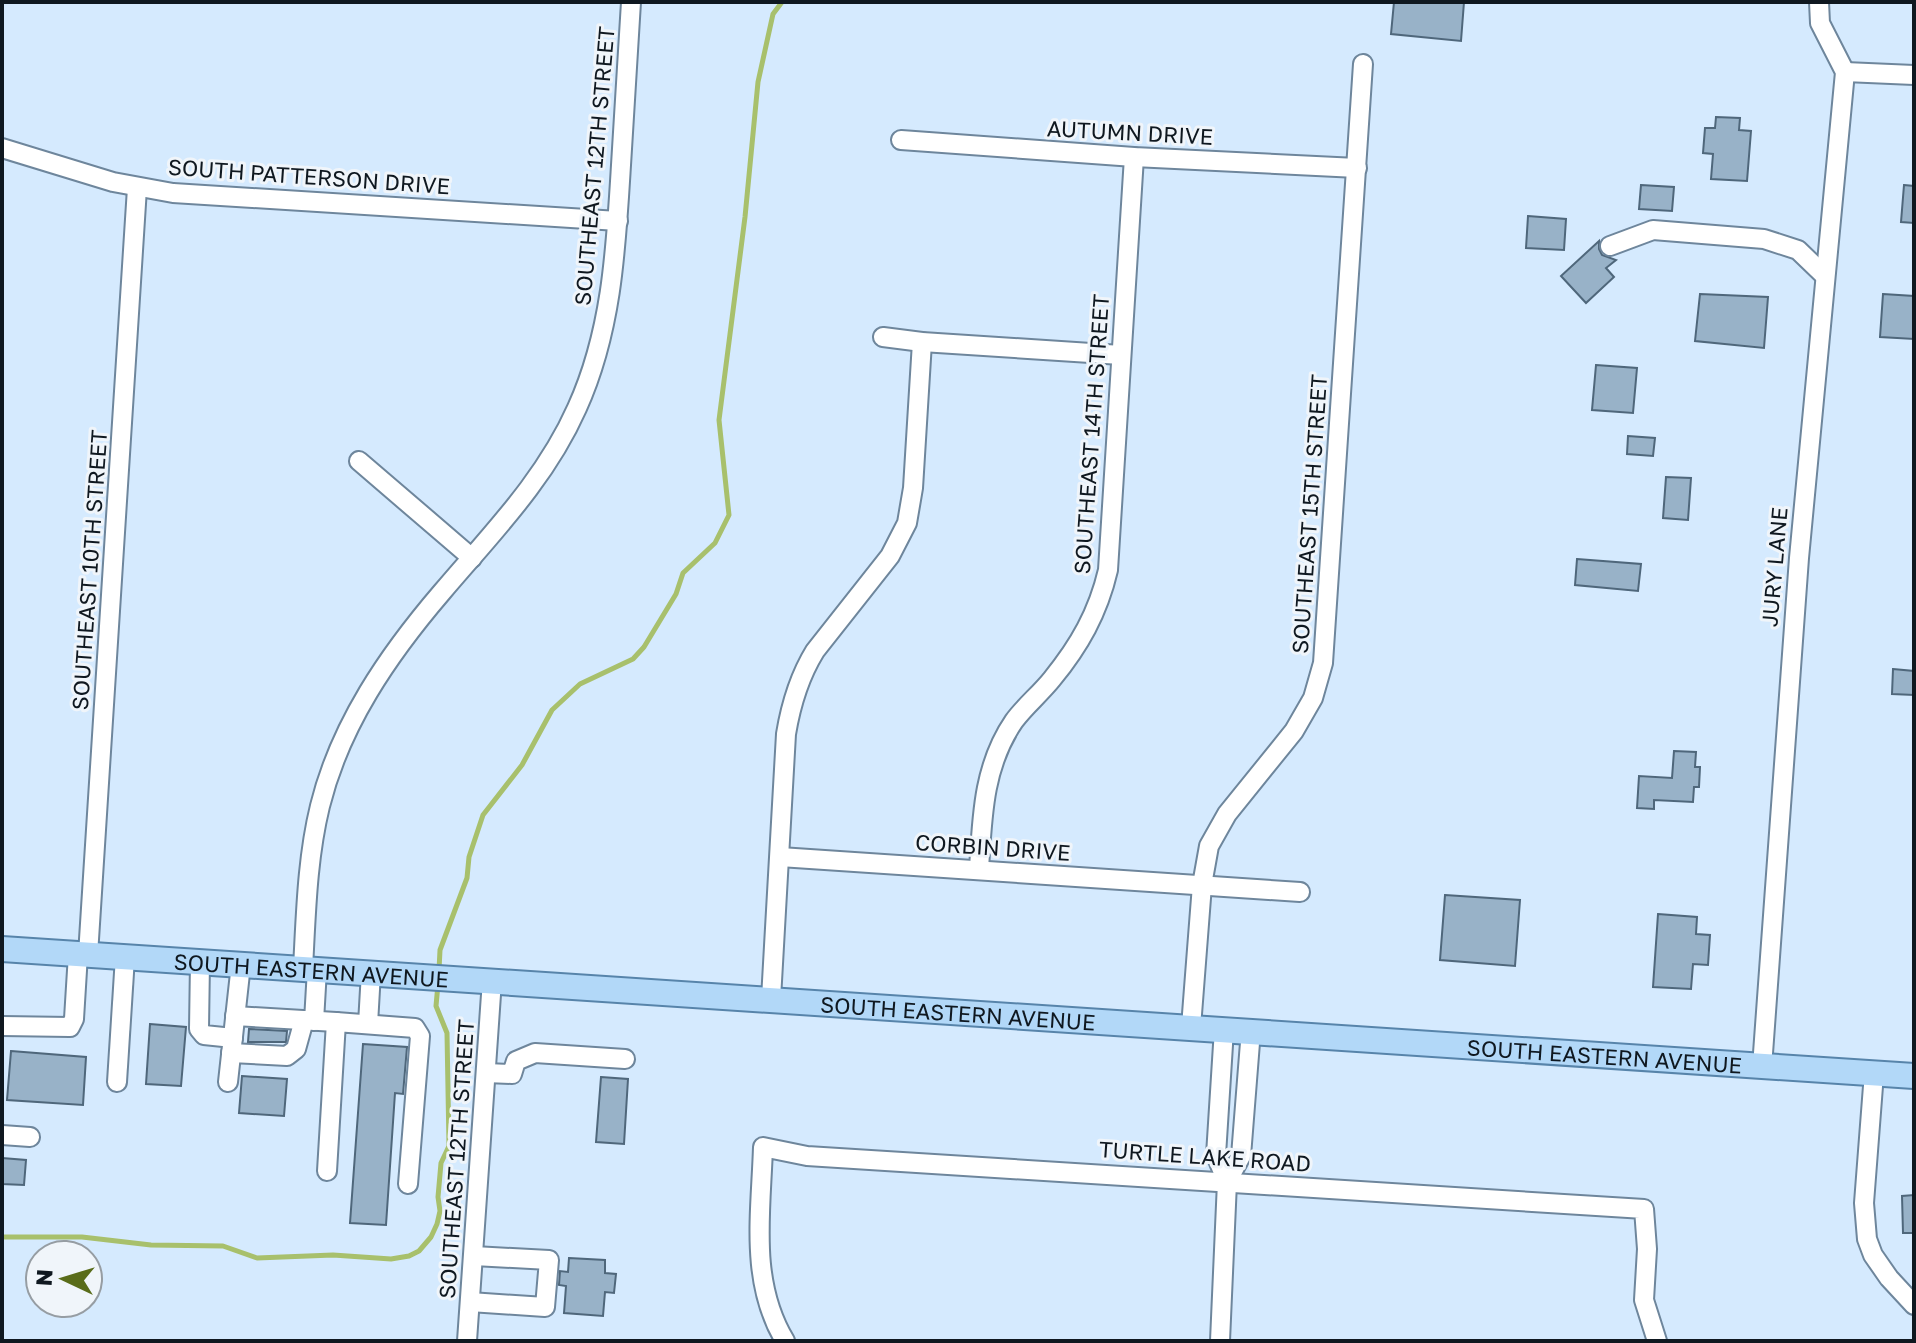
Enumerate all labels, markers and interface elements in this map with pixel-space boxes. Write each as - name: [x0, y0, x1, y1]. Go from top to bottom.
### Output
- street label: SOUTHEAST 12TH STREET: [568, 25, 620, 307]
- street label: AUTUMN DRIVE: [1046, 114, 1214, 150]
- street label: SOUTH PATTERSON DRIVE: [167, 153, 451, 199]
- street label: SOUTHEAST 14TH STREET: [1068, 293, 1114, 575]
- street label: SOUTHEAST 15TH STREET: [1286, 373, 1332, 655]
- street label: SOUTHEAST 10TH STREET: [66, 429, 112, 711]
- street label: JURY LANE: [1755, 506, 1793, 628]
- street label: CORBIN DRIVE: [914, 828, 1072, 866]
- street label: SOUTH EASTERN AVENUE: [173, 947, 450, 992]
- street label: SOUTH EASTERN AVENUE: [820, 990, 1096, 1035]
- street label: SOUTHEAST 12TH STREET: [433, 1018, 479, 1300]
- street label: SOUTH EASTERN AVENUE: [1466, 1033, 1743, 1078]
- street label: TURTLE LAKE ROAD: [1098, 1135, 1312, 1177]
- north arrow: [24, 1239, 104, 1319]
- text: N: [29, 1268, 58, 1287]

